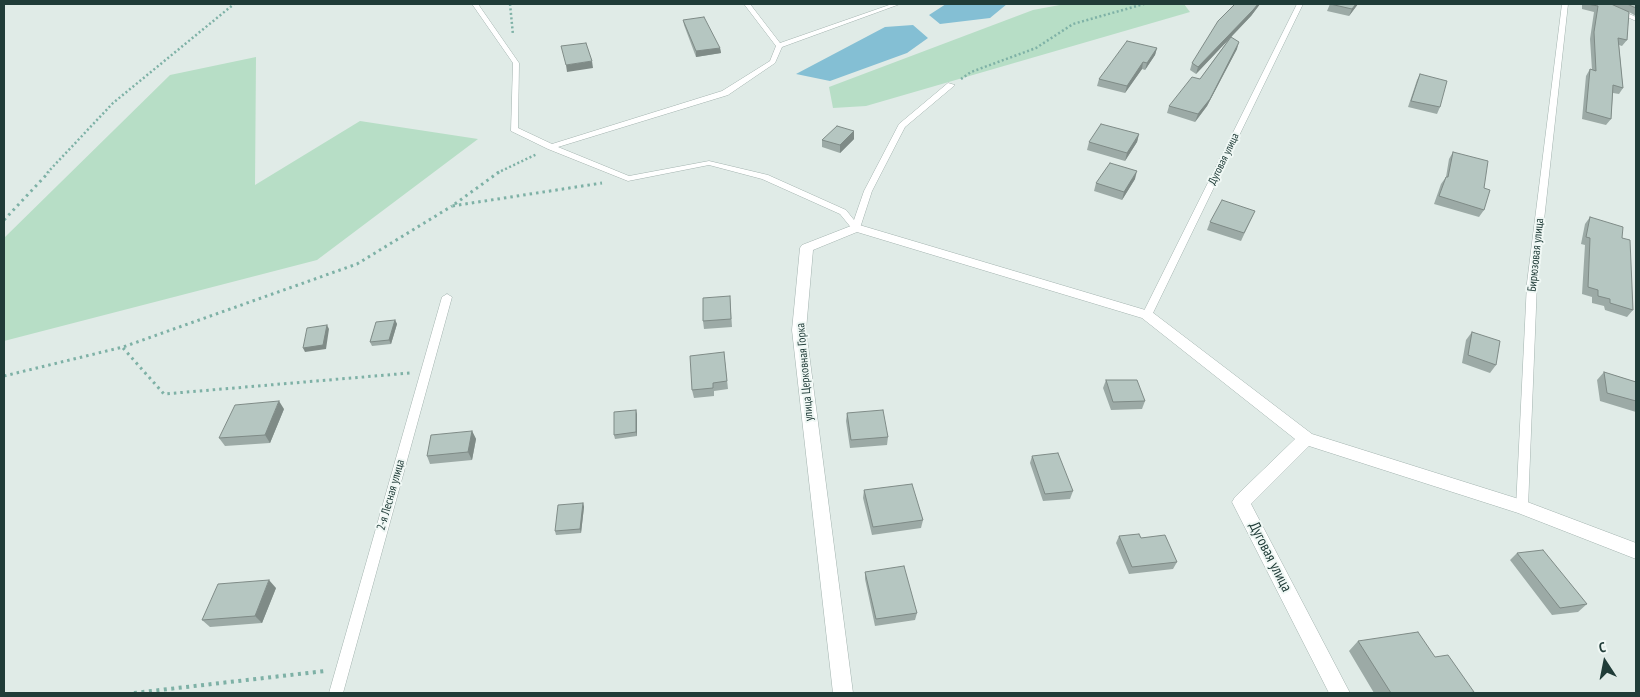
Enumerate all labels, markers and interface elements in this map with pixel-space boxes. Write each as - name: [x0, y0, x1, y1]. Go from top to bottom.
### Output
- street label: Дуговая улица: [1206, 131, 1242, 187]
- street label: Бирюзовая улица: [1525, 218, 1547, 292]
- street label: улица Церковная Горка: [794, 322, 816, 422]
- street label: 2-я Лесная улица: [374, 458, 408, 532]
- street label: Дуговая улица: [1245, 519, 1295, 595]
- north arrow: [1580, 637, 1630, 687]
- text: С: [1597, 638, 1607, 657]

